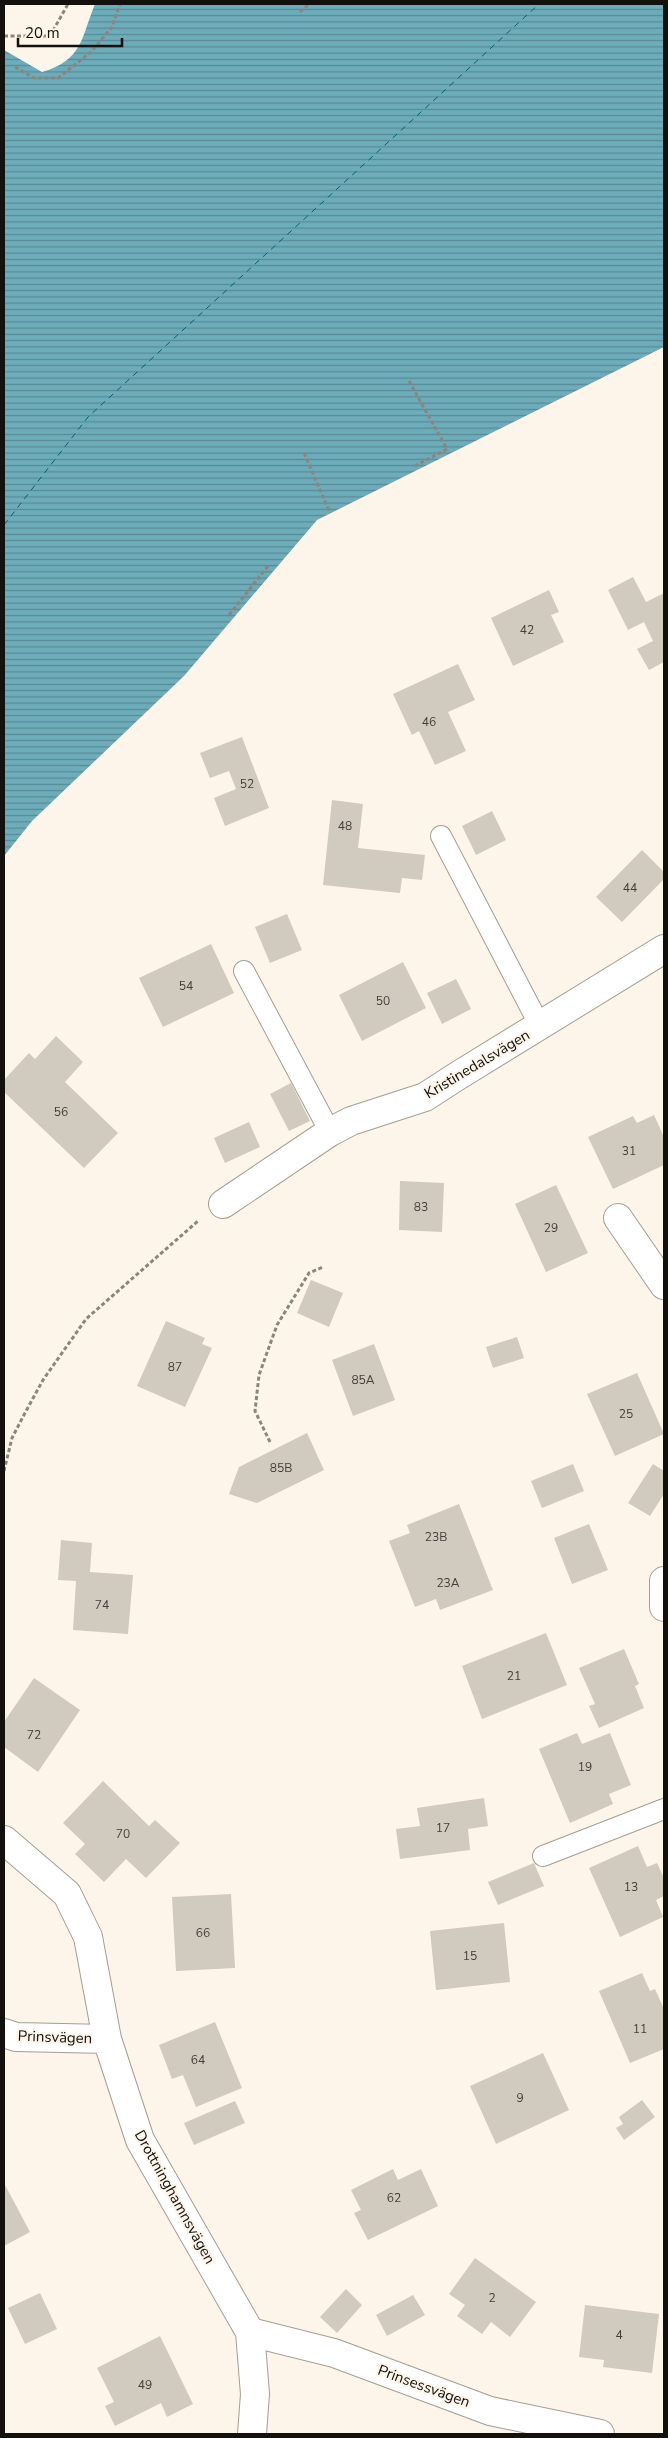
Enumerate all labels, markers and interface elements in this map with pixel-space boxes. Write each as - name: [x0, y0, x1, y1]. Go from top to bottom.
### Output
- scale bar: [18, 15, 121, 47]
- text: 20 m: [25, 23, 60, 43]
- house number: 42: [520, 622, 534, 638]
- house number: 46: [422, 714, 436, 730]
- house number: 52: [240, 776, 254, 792]
- house number: 48: [338, 818, 352, 834]
- house number: 44: [623, 880, 637, 896]
- house number: 54: [179, 978, 193, 994]
- house number: 50: [376, 993, 390, 1009]
- street label: Kristinedalsvägen: [421, 1025, 533, 1103]
- house number: 56: [54, 1104, 68, 1120]
- house number: 31: [622, 1143, 636, 1159]
- house number: 83: [414, 1199, 428, 1215]
- house number: 29: [544, 1220, 558, 1236]
- house number: 87: [168, 1359, 182, 1375]
- house number: 85A: [351, 1372, 375, 1388]
- house number: 25: [619, 1406, 633, 1422]
- house number: 85B: [270, 1460, 292, 1476]
- house number: 23B: [425, 1529, 447, 1545]
- house number: 23A: [436, 1575, 460, 1591]
- house number: 74: [95, 1597, 109, 1613]
- house number: 21: [507, 1668, 521, 1684]
- house number: 72: [27, 1727, 41, 1743]
- house number: 19: [578, 1759, 592, 1775]
- house number: 17: [436, 1820, 450, 1836]
- house number: 70: [116, 1826, 130, 1842]
- house number: 13: [624, 1879, 638, 1895]
- house number: 66: [196, 1925, 210, 1941]
- house number: 15: [463, 1948, 477, 1964]
- house number: 11: [633, 2021, 647, 2037]
- street label: Prinsvägen: [17, 2026, 93, 2048]
- house number: 64: [191, 2052, 205, 2068]
- house number: 9: [516, 2090, 524, 2106]
- street label: Drottninghamnsvägen: [130, 2127, 220, 2267]
- house number: 62: [387, 2190, 401, 2206]
- house number: 2: [488, 2290, 496, 2306]
- house number: 4: [615, 2327, 623, 2343]
- street label: Prinsessvägen: [375, 2360, 473, 2412]
- house number: 49: [138, 2377, 152, 2393]

